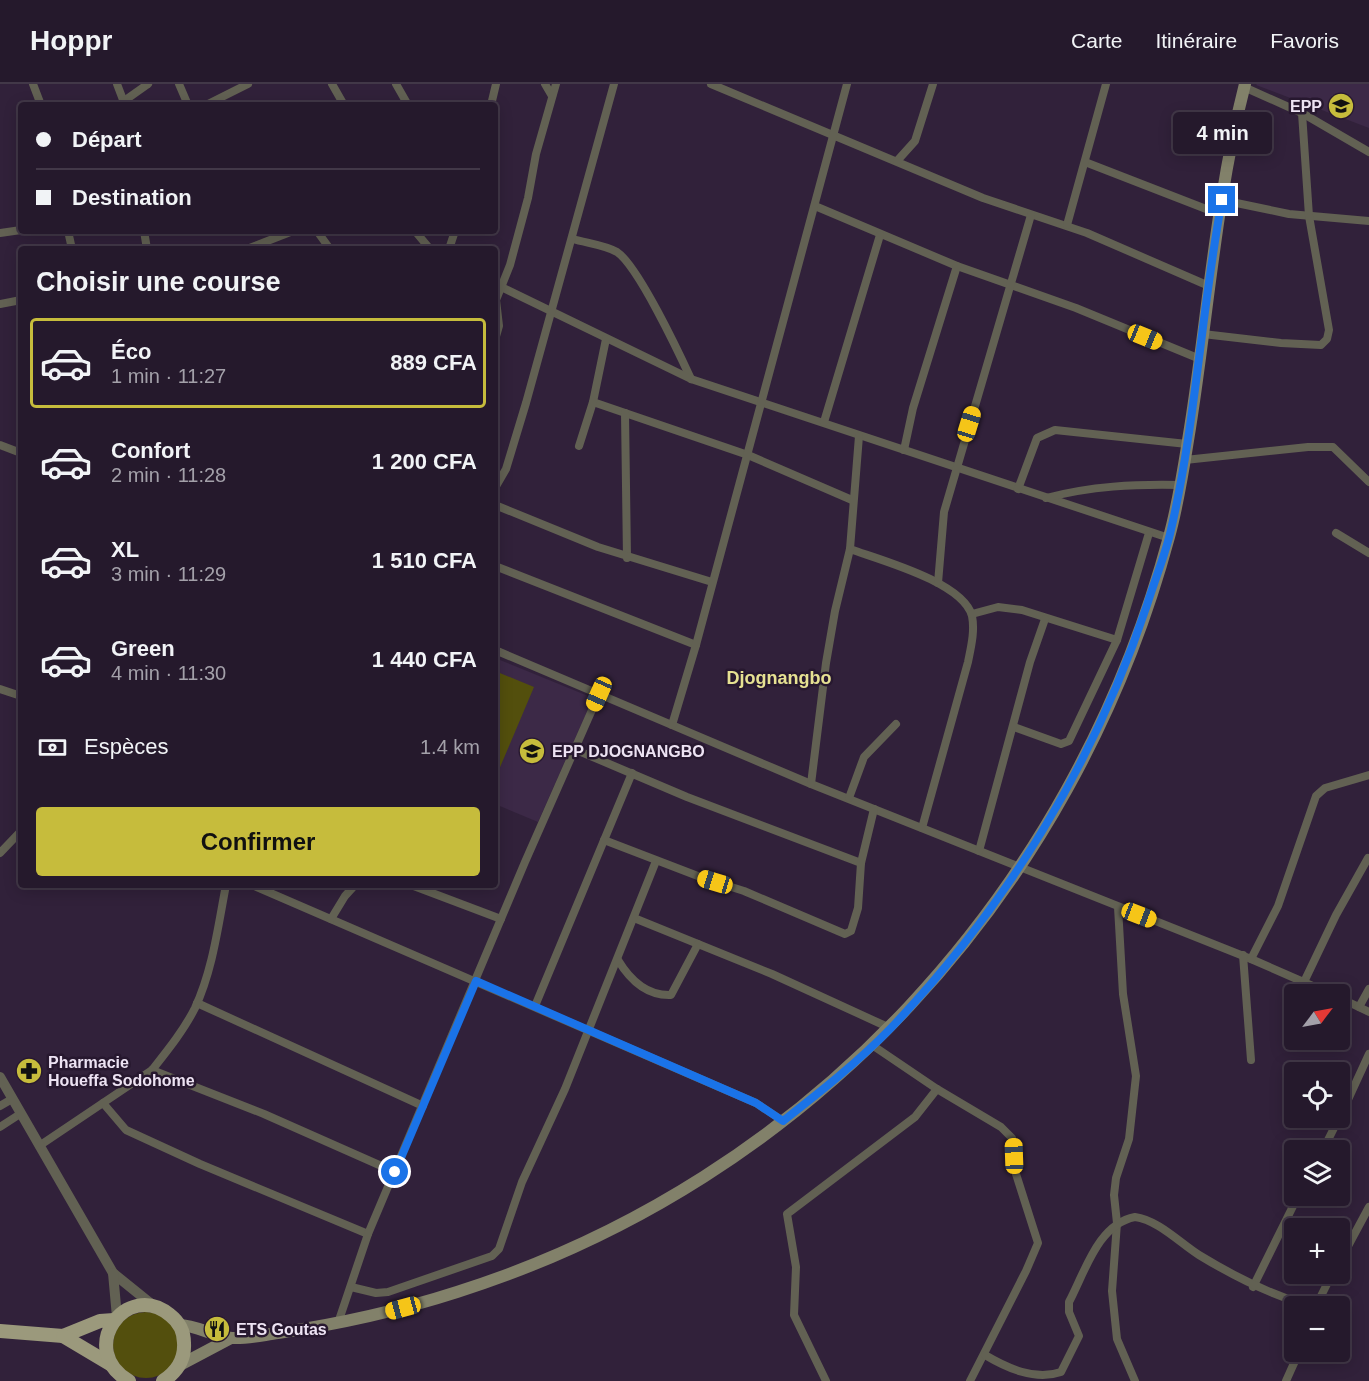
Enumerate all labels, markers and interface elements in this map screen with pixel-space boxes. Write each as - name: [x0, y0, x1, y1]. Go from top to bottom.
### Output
- text: Hoppr: [30, 25, 112, 56]
- text: Carte: [1071, 29, 1122, 52]
- text: Itinéraire: [1155, 29, 1237, 52]
- text: Favoris: [1270, 29, 1339, 52]
- school or university icon: EPP: [1326, 91, 1356, 121]
- place label: EPP: [1290, 98, 1322, 115]
- callout: 4 min: [1172, 113, 1272, 155]
- text: 4 min: [1196, 122, 1249, 144]
- text: Départ: [72, 127, 142, 152]
- text: Destination: [72, 185, 192, 210]
- route end: [1208, 186, 1235, 213]
- text: Choisir une course: [36, 267, 281, 297]
- car: [1125, 322, 1165, 352]
- icon: car: [39, 336, 93, 390]
- text: Éco: [111, 339, 151, 364]
- text: 889 CFA: [390, 350, 477, 375]
- text: 1 min · 11:27: [111, 365, 226, 387]
- car: [955, 404, 983, 444]
- icon: car: [39, 435, 93, 489]
- text: Confort: [111, 438, 190, 463]
- text: 1 200 CFA: [372, 449, 477, 474]
- text: 2 min · 11:28: [111, 464, 226, 486]
- icon: car: [39, 534, 93, 588]
- text: XL: [111, 537, 139, 562]
- text: 1 510 CFA: [372, 548, 477, 573]
- text: 3 min · 11:29: [111, 563, 226, 585]
- icon: car: [39, 633, 93, 687]
- text: Green: [111, 636, 175, 661]
- text: 1 440 CFA: [372, 647, 477, 672]
- text: 4 min · 11:30: [111, 662, 226, 684]
- district label: Djognangbo: [727, 668, 831, 688]
- car: [583, 674, 615, 714]
- icon: cash: [36, 731, 69, 764]
- text: Espèces: [84, 734, 168, 759]
- text: 1.4 km: [420, 736, 480, 758]
- school or university icon: EPP DJOGNANGBO: [517, 736, 547, 766]
- place label: EPP DJOGNANGBO: [552, 743, 705, 760]
- button: Confirmer: [36, 807, 480, 876]
- car: [695, 868, 735, 896]
- car: [1119, 900, 1159, 930]
- north arrow: [1284, 984, 1350, 1050]
- map controls: [1284, 984, 1350, 1362]
- place label: Pharmacie Houeffa Sodohome: [48, 1054, 195, 1089]
- pharmacy icon: Pharmacie Houeffa Sodohome: [14, 1056, 44, 1086]
- button: locate: [1284, 1062, 1350, 1128]
- car: [1004, 1138, 1024, 1174]
- button: layers: [1284, 1140, 1350, 1206]
- route start: [381, 1158, 408, 1185]
- button: +: [1284, 1218, 1350, 1284]
- car: [383, 1295, 423, 1321]
- button: −: [1284, 1296, 1350, 1362]
- restaurant icon: ETS Goutas: [202, 1314, 232, 1344]
- place label: ETS Goutas: [236, 1321, 327, 1338]

